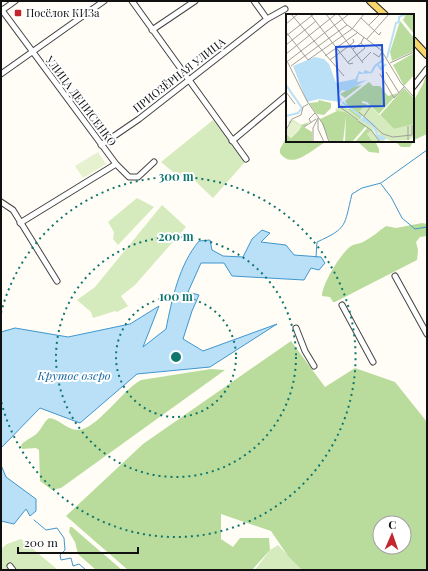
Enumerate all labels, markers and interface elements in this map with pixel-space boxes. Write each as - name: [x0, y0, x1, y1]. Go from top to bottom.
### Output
- place label: Посёлок КИЗа: [26, 5, 100, 20]
- marker: Посёлок КИЗа: [13, 8, 23, 18]
- inset map: [286, 14, 414, 142]
- street label: ПРИОЗЁРНАЯ УЛИЦА: [129, 34, 228, 115]
- street label: УЛИЦА ДЕНИСЕНКО: [42, 52, 120, 149]
- text: 300 m: [159, 168, 194, 184]
- text: 200 m: [158, 228, 194, 244]
- text: 100 m: [159, 288, 193, 304]
- centre of rings: [169, 350, 183, 364]
- water label: Крутое озеро: [36, 367, 111, 383]
- north arrow: [372, 515, 412, 555]
- text: С: [388, 517, 397, 532]
- scale bar: [18, 529, 138, 555]
- text: 200 m: [24, 534, 58, 550]

